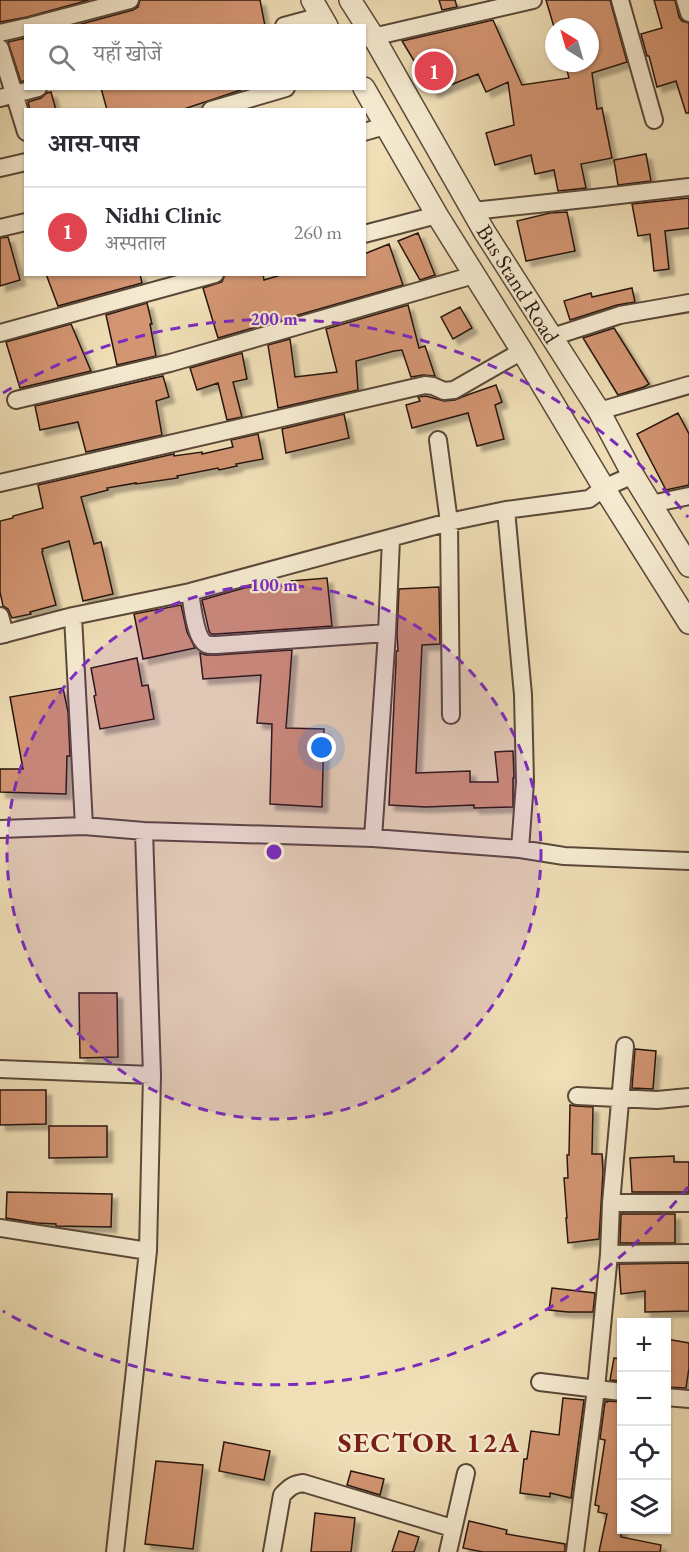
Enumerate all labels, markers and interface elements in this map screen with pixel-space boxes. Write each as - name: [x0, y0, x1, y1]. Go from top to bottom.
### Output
- north arrow: [545, 18, 599, 72]
- search box: [24, 24, 366, 90]
- text: यहाँ खोजें: [93, 39, 162, 68]
- icon: search: [45, 41, 78, 74]
- pin: 1: [414, 48, 454, 94]
- text: आस-पास: [48, 126, 139, 160]
- text: Nidhi Clinic: [105, 201, 221, 230]
- text: 1: [62, 219, 73, 245]
- text: 260 m: [294, 219, 342, 245]
- street label: Bus Stand Road: [470, 219, 567, 350]
- text: अस्पताल: [105, 230, 166, 256]
- text: 200 m: [250, 307, 298, 330]
- text: 100 m: [250, 573, 298, 596]
- your location: [307, 733, 336, 762]
- centre of rings: [264, 842, 284, 862]
- map controls: [617, 1318, 671, 1534]
- button: +: [617, 1318, 671, 1372]
- button: −: [617, 1372, 671, 1426]
- district label: SECTOR 12A: [338, 1424, 520, 1460]
- button: locate: [617, 1426, 671, 1480]
- button: layers: [617, 1480, 671, 1534]

